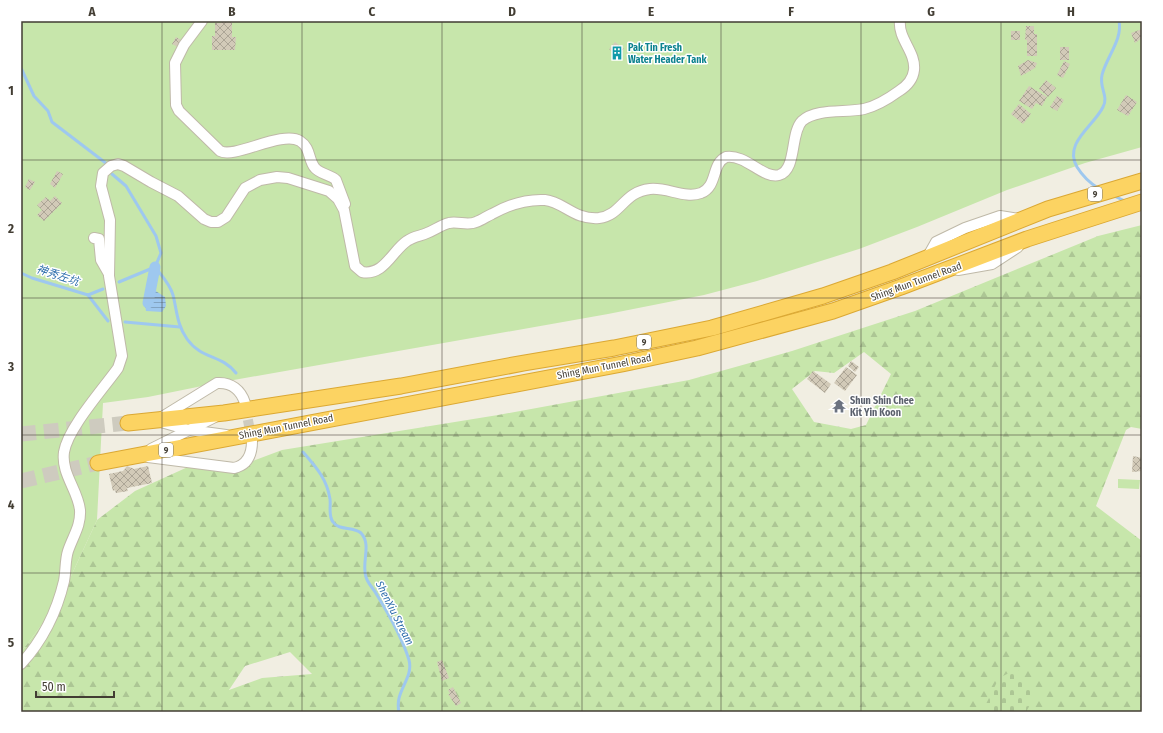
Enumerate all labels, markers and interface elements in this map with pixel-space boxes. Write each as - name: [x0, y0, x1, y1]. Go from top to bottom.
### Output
- text: A: [87, 4, 96, 19]
- text: B: [228, 4, 236, 19]
- text: C: [369, 4, 376, 19]
- text: D: [508, 4, 516, 19]
- text: E: [648, 4, 654, 19]
- text: F: [788, 4, 794, 19]
- text: G: [927, 4, 935, 19]
- text: H: [1067, 4, 1075, 19]
- place label: Pak Tin Fresh Water Header Tank: [628, 42, 707, 66]
- building icon: Pak Tin Fresh Water Header Tank: [609, 45, 625, 61]
- text: 1: [8, 83, 14, 98]
- road number: 9: [1088, 187, 1102, 201]
- text: 2: [7, 221, 14, 236]
- street label: Shing Mun Tunnel Road: [869, 260, 963, 304]
- water label: 神秀左坑: [35, 262, 83, 289]
- road number: 9: [637, 335, 651, 349]
- street label: Shing Mun Tunnel Road: [556, 352, 652, 382]
- text: 3: [7, 359, 14, 374]
- place label: Shun Shin Chee Kit Yin Koon: [850, 395, 914, 419]
- temple icon: Shun Shin Chee Kit Yin Koon: [831, 398, 847, 414]
- street label: Shing Mun Tunnel Road: [238, 412, 334, 442]
- road number: 9: [159, 443, 173, 457]
- text: 4: [8, 497, 15, 512]
- water label: ShenXiu Stream: [372, 578, 416, 647]
- text: 5: [8, 635, 14, 650]
- scale bar: [36, 673, 114, 699]
- text: 50 m: [42, 680, 66, 694]

